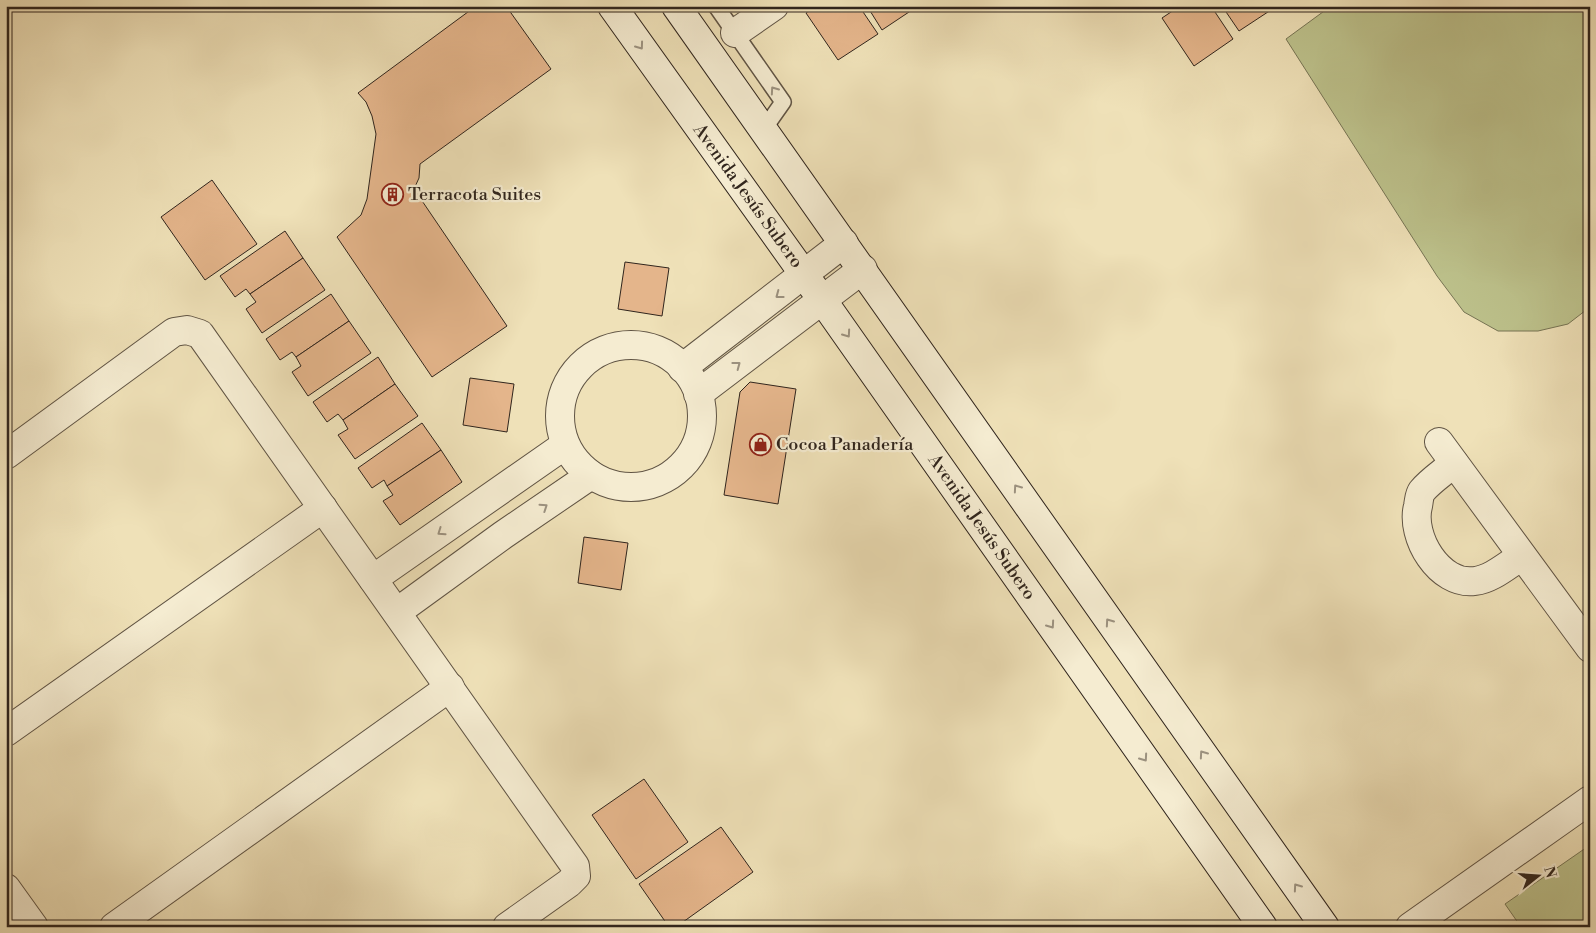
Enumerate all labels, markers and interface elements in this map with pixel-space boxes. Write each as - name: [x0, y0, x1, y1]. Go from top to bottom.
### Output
- one-way arrow: [634, 40, 643, 50]
- one-way arrow: [771, 86, 780, 95]
- street label: Avenida Jesús Subero: [687, 118, 808, 273]
- building icon: Terracota Suites: [380, 182, 404, 206]
- place label: Terracota Suites: [408, 183, 541, 206]
- one-way arrow: [776, 289, 785, 297]
- one-way arrow: [841, 329, 850, 338]
- one-way arrow: [731, 362, 741, 371]
- shop icon: Cocoa Panadería: [748, 432, 772, 456]
- place label: Cocoa Panadería: [776, 433, 914, 456]
- street label: Avenida Jesús Subero: [922, 449, 1041, 604]
- one-way arrow: [1014, 484, 1023, 494]
- one-way arrow: [538, 504, 547, 513]
- one-way arrow: [437, 526, 447, 535]
- one-way arrow: [1106, 618, 1115, 628]
- one-way arrow: [1045, 619, 1054, 629]
- one-way arrow: [1200, 751, 1209, 760]
- one-way arrow: [1138, 752, 1147, 762]
- north arrow: [1514, 850, 1564, 900]
- text: N: [1539, 865, 1560, 880]
- one-way arrow: [1294, 883, 1303, 893]

